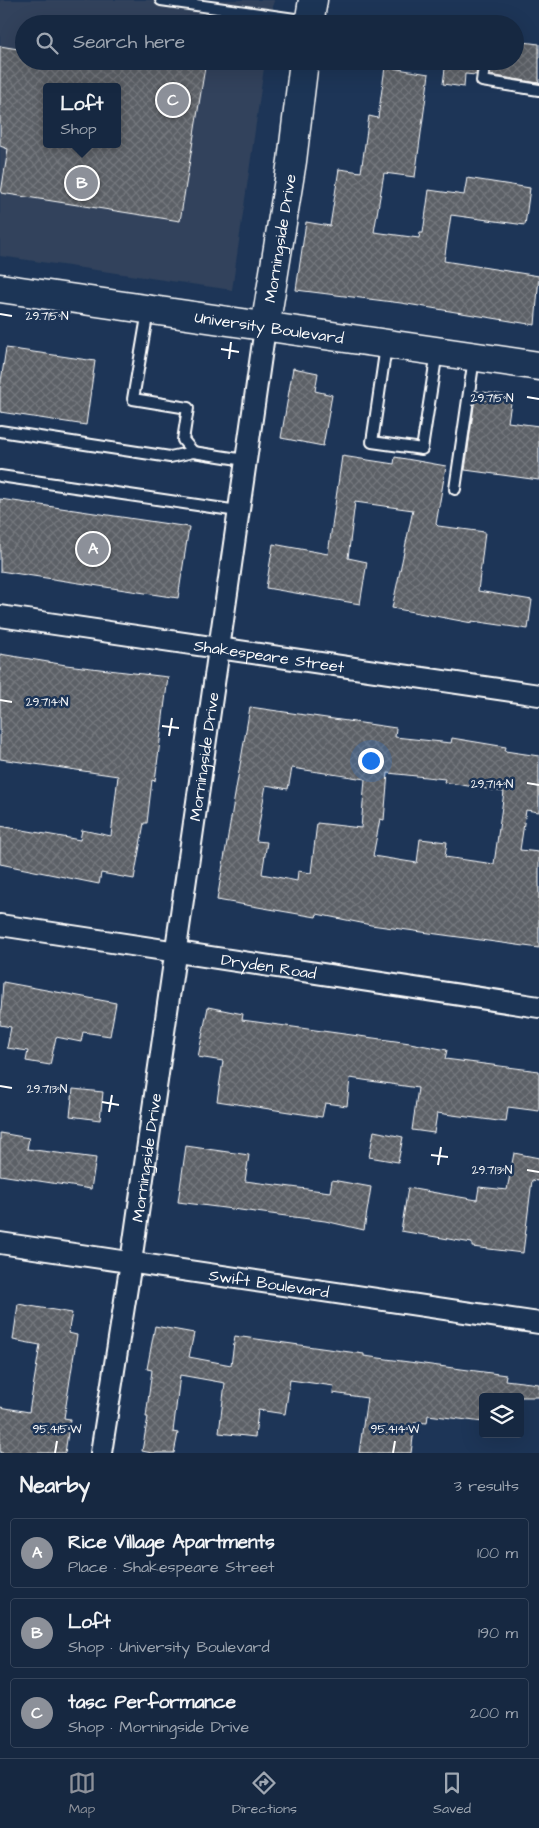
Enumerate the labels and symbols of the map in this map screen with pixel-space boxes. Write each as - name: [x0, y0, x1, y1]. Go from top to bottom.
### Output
- pin: C: [157, 81, 189, 119]
- pin: B: [66, 164, 98, 202]
- street label: Morningside Drive: [259, 172, 302, 304]
- street label: University Boulevard: [193, 306, 345, 350]
- text: 29.715°N: [26, 308, 69, 325]
- text: 29.715°N: [471, 390, 514, 407]
- pin: A: [77, 530, 109, 568]
- street label: Shakespeare Street: [192, 635, 346, 678]
- street label: Morningside Drive: [184, 690, 225, 823]
- text: 29.714°N: [26, 694, 69, 711]
- your location: [358, 748, 384, 774]
- text: 29.714°N: [471, 776, 514, 793]
- street label: Dryden Road: [220, 949, 318, 985]
- text: 29.713°N: [27, 1081, 68, 1098]
- street label: Morningside Drive: [127, 1091, 167, 1223]
- text: 29.713°N: [472, 1162, 513, 1179]
- street label: Swift Boulevard: [207, 1264, 330, 1304]
- text: 95.415°W: [32, 1421, 82, 1438]
- text: 95.414°W: [371, 1421, 420, 1438]

